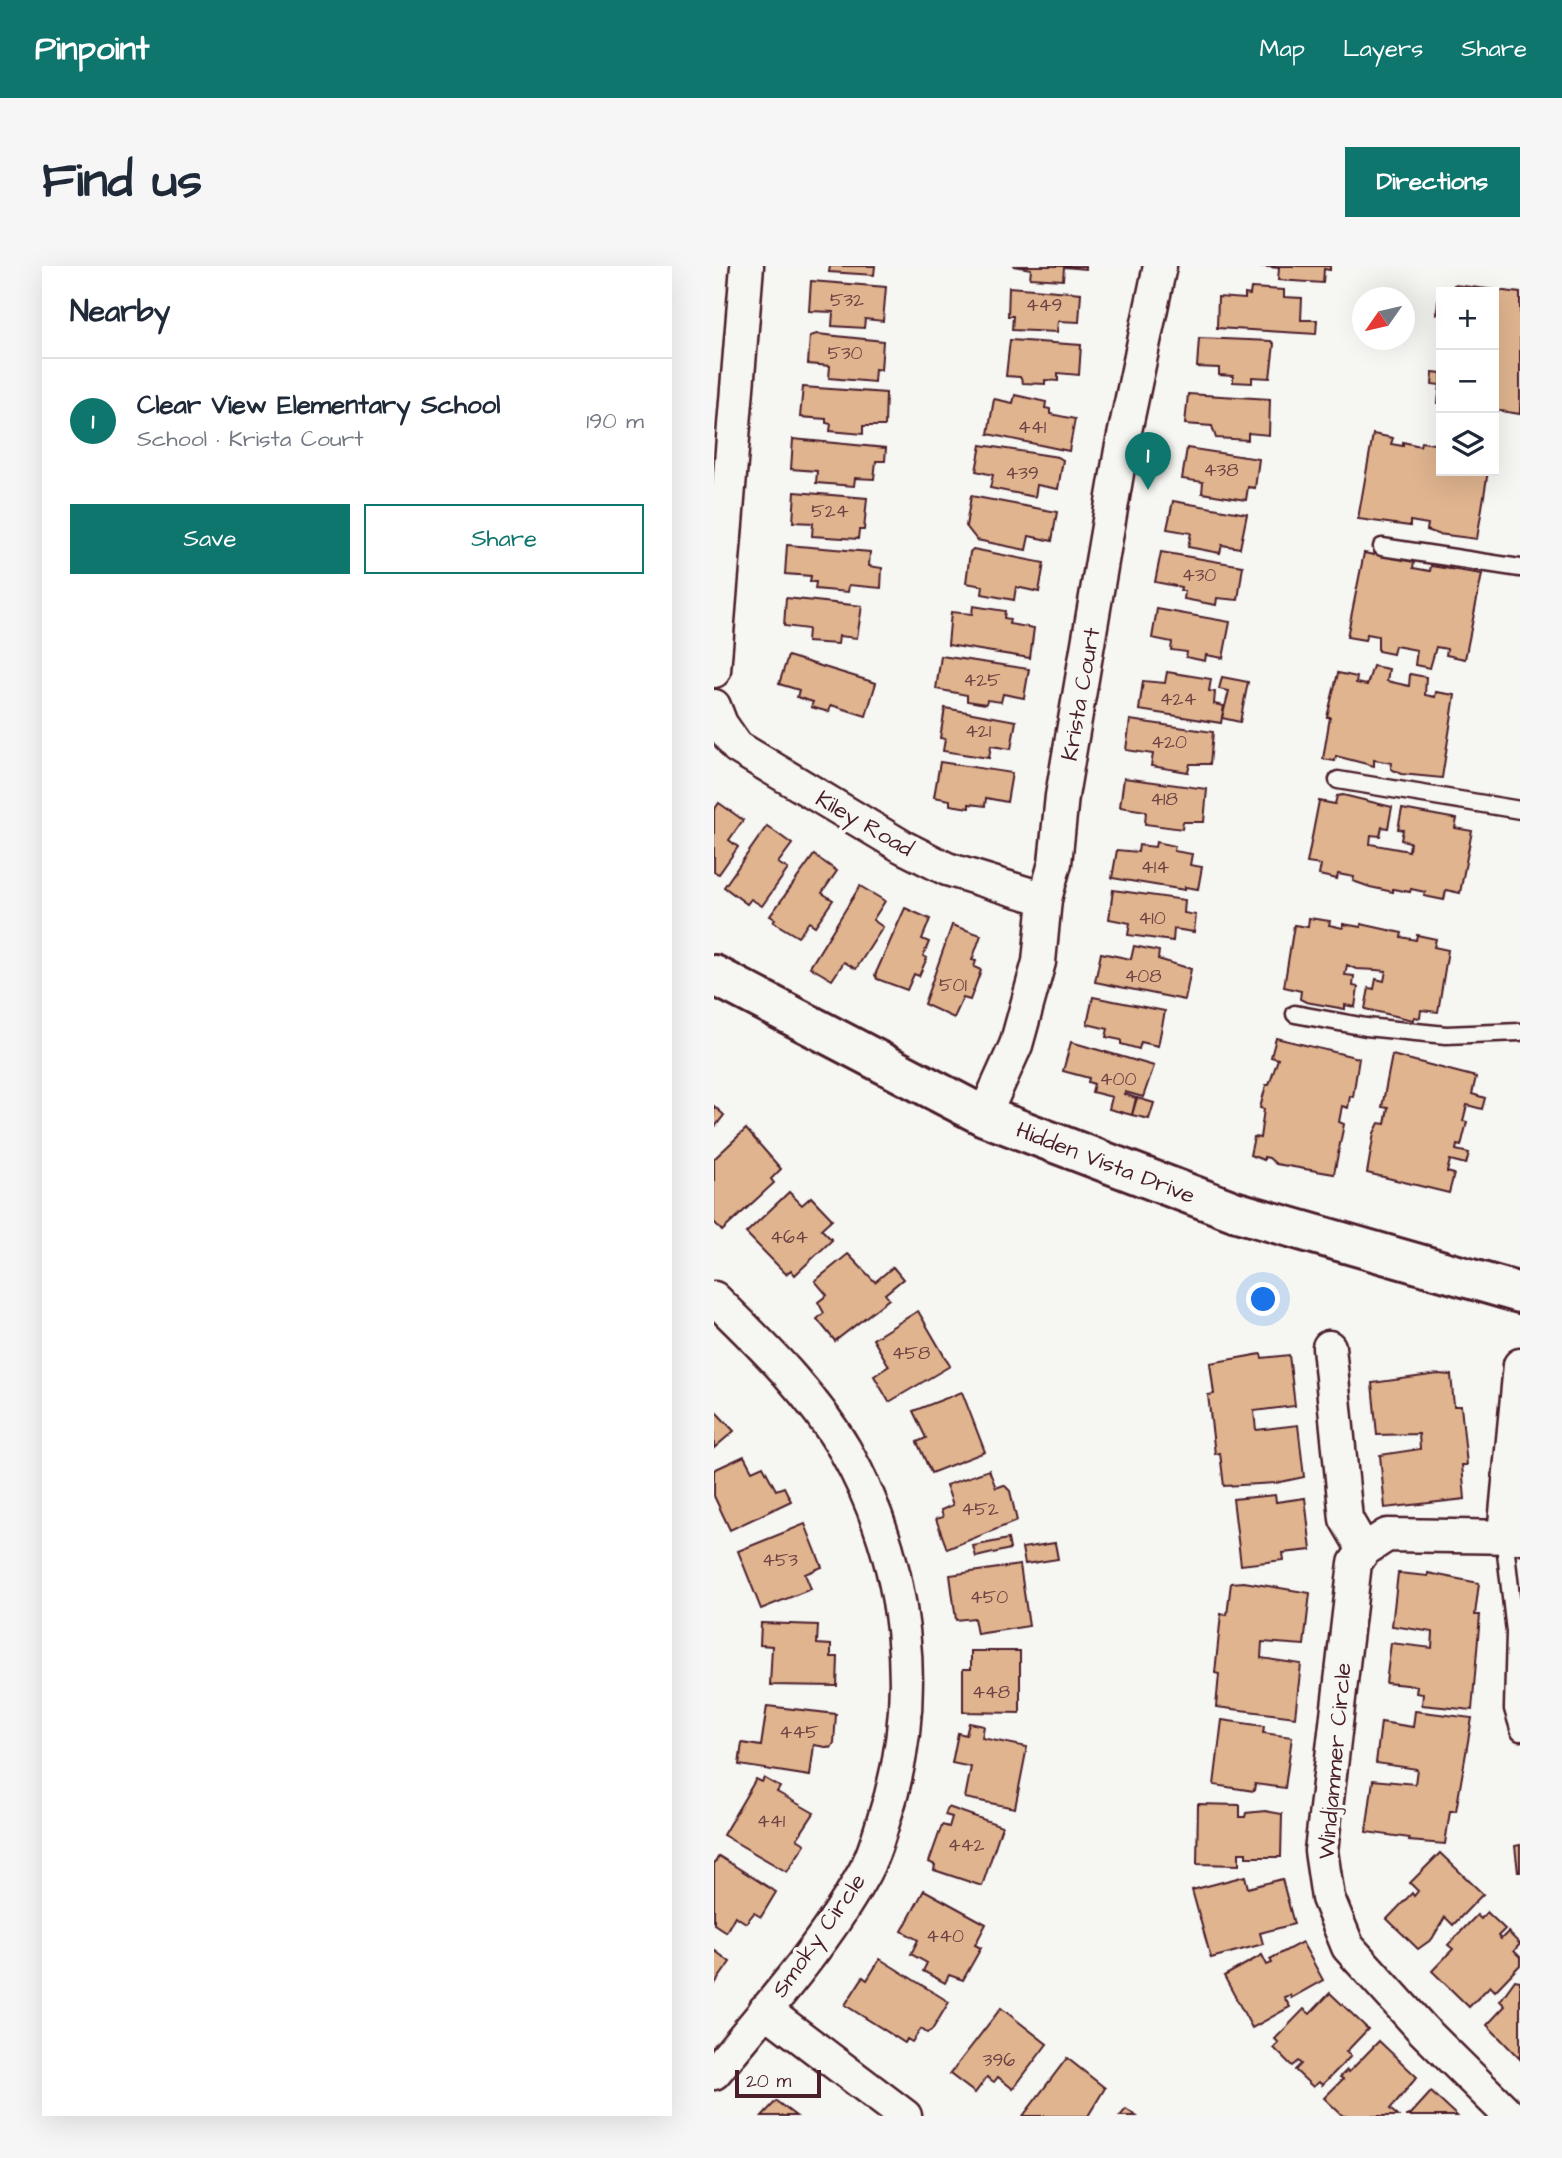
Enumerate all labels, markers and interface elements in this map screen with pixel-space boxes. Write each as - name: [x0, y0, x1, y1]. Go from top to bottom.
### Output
- text: Pinpoint: [35, 26, 149, 72]
- text: Map: [1260, 32, 1305, 66]
- text: Layers: [1343, 32, 1423, 66]
- text: Share: [1461, 32, 1527, 66]
- button: Directions: [1345, 147, 1520, 217]
- text: Find us: [42, 148, 202, 216]
- house number: 532: [830, 287, 864, 314]
- north arrow: [1352, 287, 1415, 350]
- map controls: [1436, 287, 1499, 476]
- button: +: [1436, 287, 1499, 350]
- text: Nearby: [70, 291, 170, 333]
- house number: 449: [1026, 292, 1062, 319]
- house number: 530: [827, 340, 863, 367]
- button: −: [1436, 350, 1499, 413]
- text: Clear View Elementary School: [137, 387, 500, 423]
- text: 1: [92, 405, 94, 437]
- text: 190 m: [586, 405, 644, 437]
- button: layers: [1436, 413, 1499, 476]
- house number: 441: [1018, 414, 1047, 441]
- text: School · Krista Court: [137, 423, 364, 455]
- pin: 1: [1125, 432, 1171, 490]
- house number: 438: [1204, 457, 1238, 484]
- house number: 439: [1005, 460, 1039, 487]
- house number: 524: [811, 498, 849, 525]
- button: Save: [70, 504, 350, 574]
- button: Share: [364, 504, 644, 574]
- house number: 430: [1182, 562, 1216, 589]
- street label: Krista Court: [1054, 624, 1109, 763]
- house number: 425: [963, 667, 1001, 694]
- house number: 424: [1160, 686, 1196, 713]
- house number: 421: [965, 718, 992, 745]
- house number: 420: [1151, 729, 1187, 756]
- street label: Kiley Road: [809, 783, 919, 866]
- house number: 418: [1150, 786, 1178, 813]
- house number: 414: [1141, 854, 1169, 881]
- house number: 410: [1138, 905, 1166, 932]
- house number: 408: [1124, 963, 1162, 990]
- house number: 501: [939, 972, 968, 999]
- house number: 400: [1100, 1066, 1136, 1093]
- street label: Hidden Vista Drive: [1012, 1114, 1200, 1212]
- house number: 464: [770, 1224, 808, 1251]
- your location: [1246, 1282, 1280, 1316]
- house number: 458: [892, 1340, 930, 1367]
- house number: 452: [961, 1496, 999, 1523]
- house number: 453: [762, 1547, 798, 1574]
- house number: 450: [970, 1584, 1008, 1611]
- street label: Windjammer Circle: [1310, 1661, 1360, 1861]
- house number: 448: [972, 1679, 1010, 1706]
- house number: 445: [779, 1719, 819, 1746]
- house number: 441: [757, 1808, 786, 1835]
- house number: 442: [948, 1832, 984, 1859]
- street label: Smoky Circle: [764, 1867, 874, 2005]
- house number: 440: [926, 1923, 964, 1950]
- house number: 396: [983, 2047, 1015, 2074]
- scale bar: [735, 2067, 821, 2099]
- text: 20 m: [746, 2068, 791, 2095]

